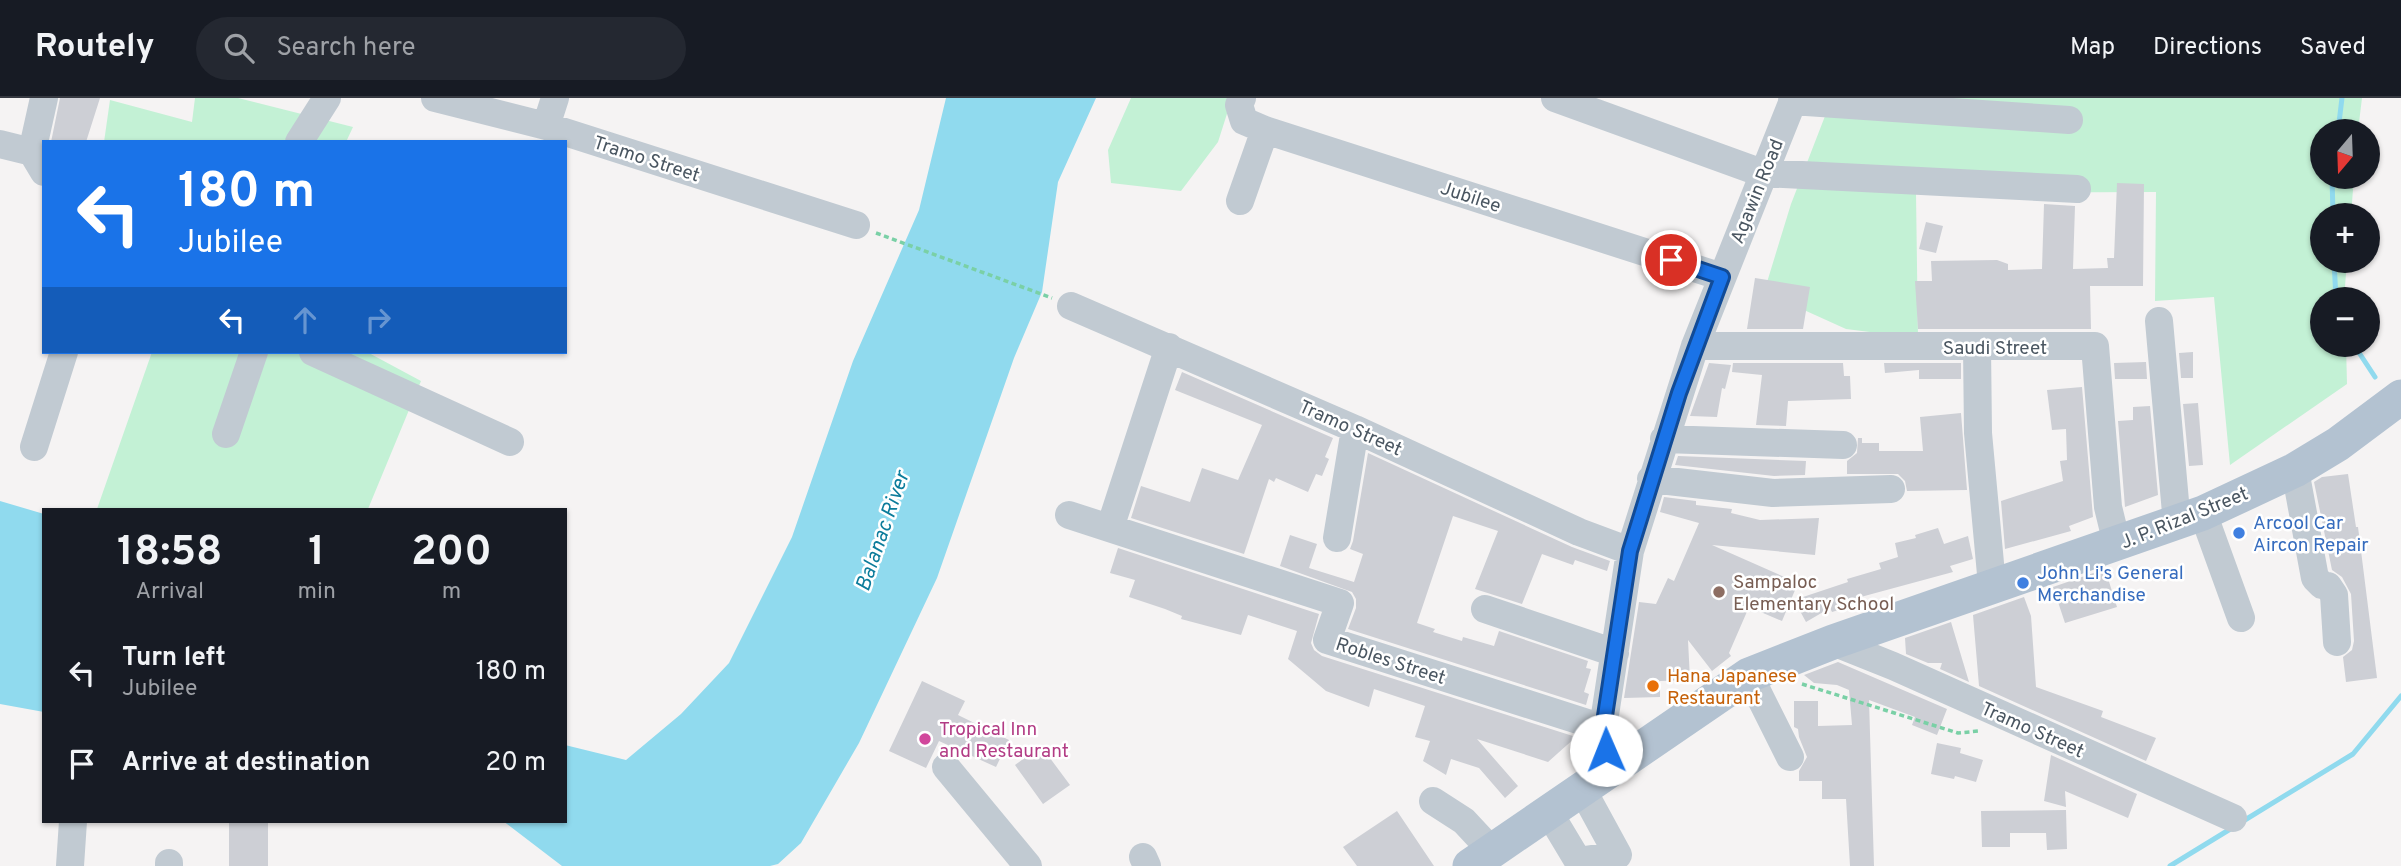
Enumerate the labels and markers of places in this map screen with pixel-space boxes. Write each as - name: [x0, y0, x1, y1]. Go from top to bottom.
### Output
- pin: [1641, 230, 1701, 290]
- place label: Arcool Car Aircon Repair: [2253, 512, 2369, 558]
- marker: Arcool Car Aircon Repair: [2231, 525, 2247, 541]
- place label: John Li's General Merchandise: [2037, 562, 2184, 608]
- place label: Sampaloc Elementary School: [1733, 571, 1894, 617]
- marker: John Li's General Merchandise: [2015, 575, 2031, 591]
- marker: Sampaloc Elementary School: [1711, 584, 1727, 600]
- place label: Hana Japanese Restaurant: [1667, 665, 1797, 711]
- marker: Hana Japanese Restaurant: [1645, 678, 1661, 694]
- place label: Tropical Inn and Restaurant: [939, 718, 1069, 764]
- marker: Tropical Inn and Restaurant: [917, 731, 933, 747]

